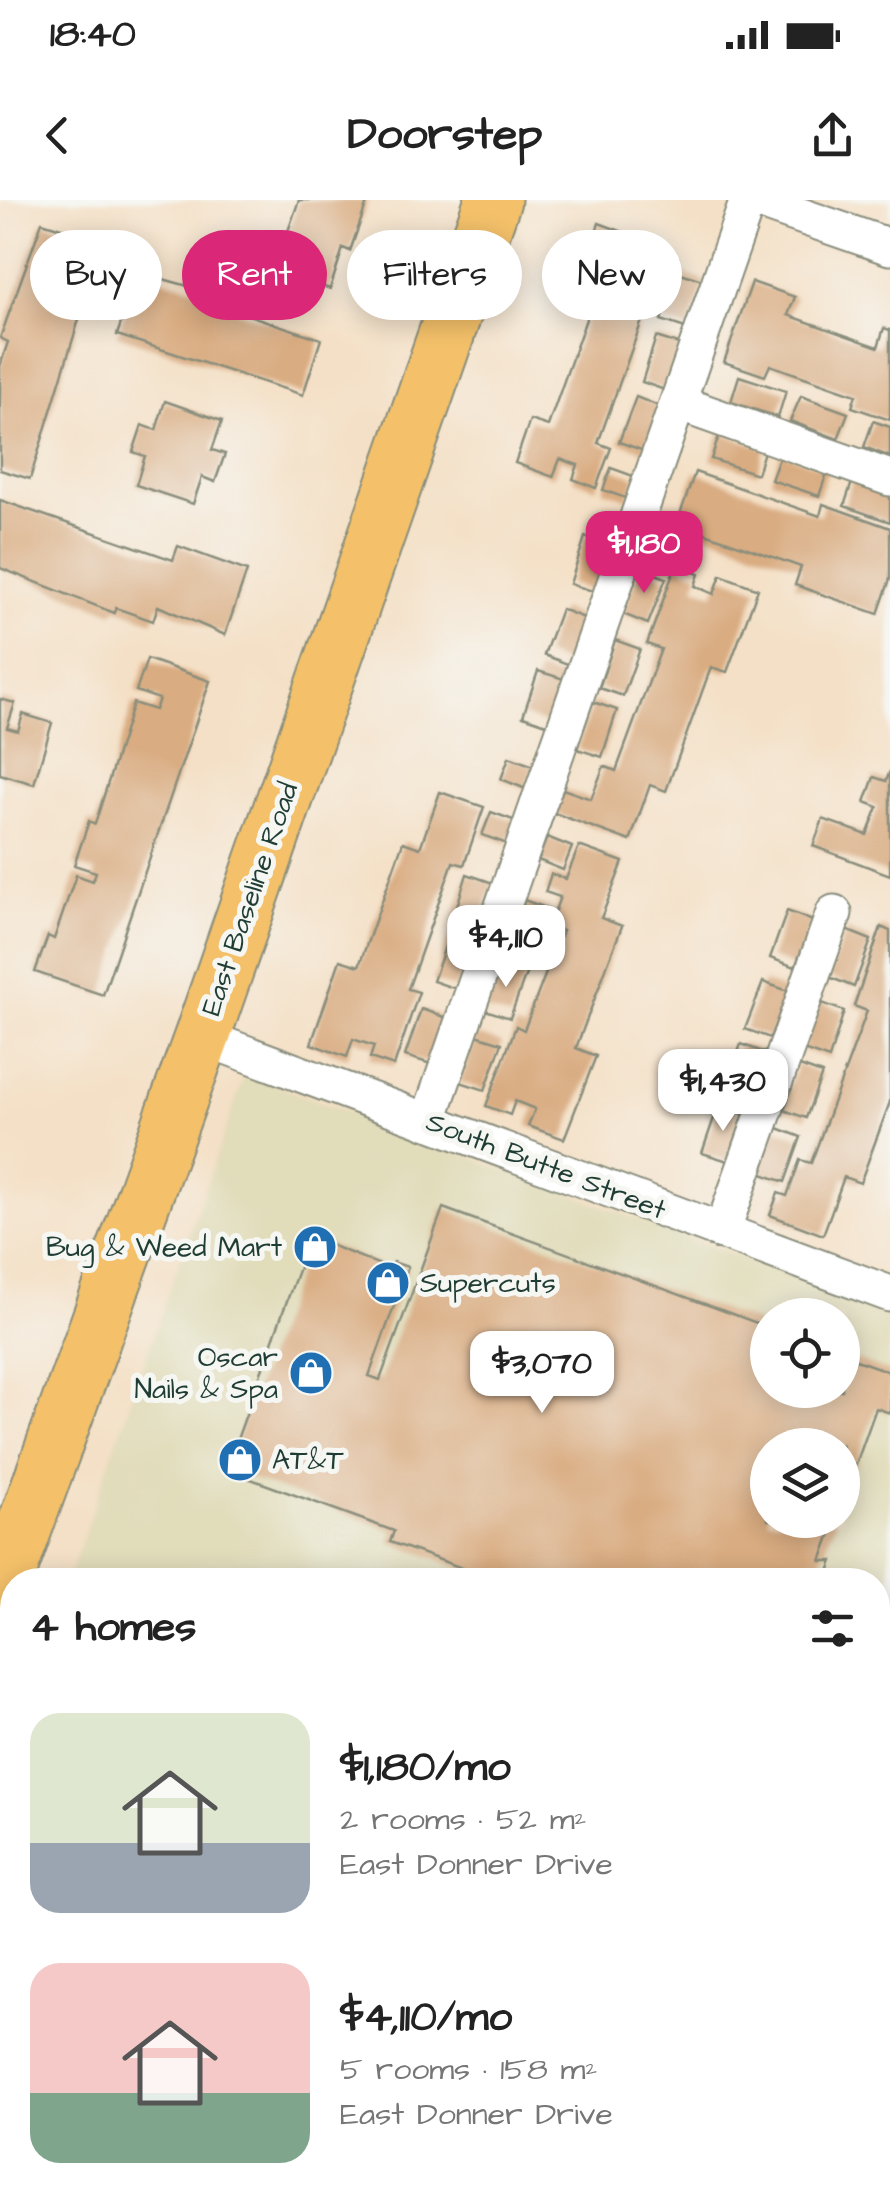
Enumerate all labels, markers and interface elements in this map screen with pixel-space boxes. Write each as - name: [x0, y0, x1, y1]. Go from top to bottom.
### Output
- text: 18:40: [50, 9, 136, 61]
- text: Doorstep: [348, 104, 542, 166]
- icon: back: [30, 108, 85, 163]
- icon: share: [805, 108, 860, 163]
- chip: Buy: [30, 230, 162, 320]
- chip: Rent: [182, 230, 327, 320]
- chip: Filters: [347, 230, 522, 320]
- chip: New: [542, 230, 682, 320]
- pin: $1,180: [563, 511, 725, 596]
- text: $1,180: [608, 521, 680, 566]
- street label: East Baseline Road: [192, 777, 308, 1021]
- pin: $4,110: [425, 905, 587, 990]
- text: $4,110: [469, 915, 543, 960]
- pin: $1,430: [642, 1049, 804, 1134]
- text: $1,430: [680, 1059, 766, 1104]
- street label: South Butte Street: [421, 1102, 672, 1230]
- shop icon: Bug & Weed Mart: [292, 1224, 338, 1270]
- place label: Bug & Weed Mart: [46, 1228, 283, 1268]
- shop icon: Supercuts: [365, 1260, 411, 1306]
- place label: Supercuts: [420, 1264, 556, 1303]
- map controls: [750, 1298, 860, 1538]
- button: locate: [750, 1298, 860, 1408]
- pin: $3,070: [461, 1331, 623, 1416]
- place label: Oscar Nails & Spa: [135, 1338, 278, 1409]
- text: $3,070: [492, 1341, 592, 1386]
- shop icon: Oscar Nails & Spa: [288, 1350, 334, 1396]
- button: layers: [750, 1428, 860, 1538]
- shop icon: AT&T: [217, 1437, 263, 1483]
- place label: AT&T: [272, 1441, 344, 1480]
- text: 4 homes: [30, 1599, 196, 1657]
- icon: filters: [805, 1601, 860, 1656]
- text: $1,180/mo: [340, 1739, 511, 1797]
- icon: home: [110, 1753, 230, 1873]
- text: 2 rooms · 52 m²: [340, 1797, 587, 1842]
- text: East Donner Drive: [340, 1842, 613, 1887]
- text: $4,110/mo: [340, 1989, 512, 2047]
- icon: home: [110, 2003, 230, 2123]
- text: 5 rooms · 158 m²: [340, 2047, 597, 2092]
- text: East Donner Drive: [340, 2092, 613, 2137]

